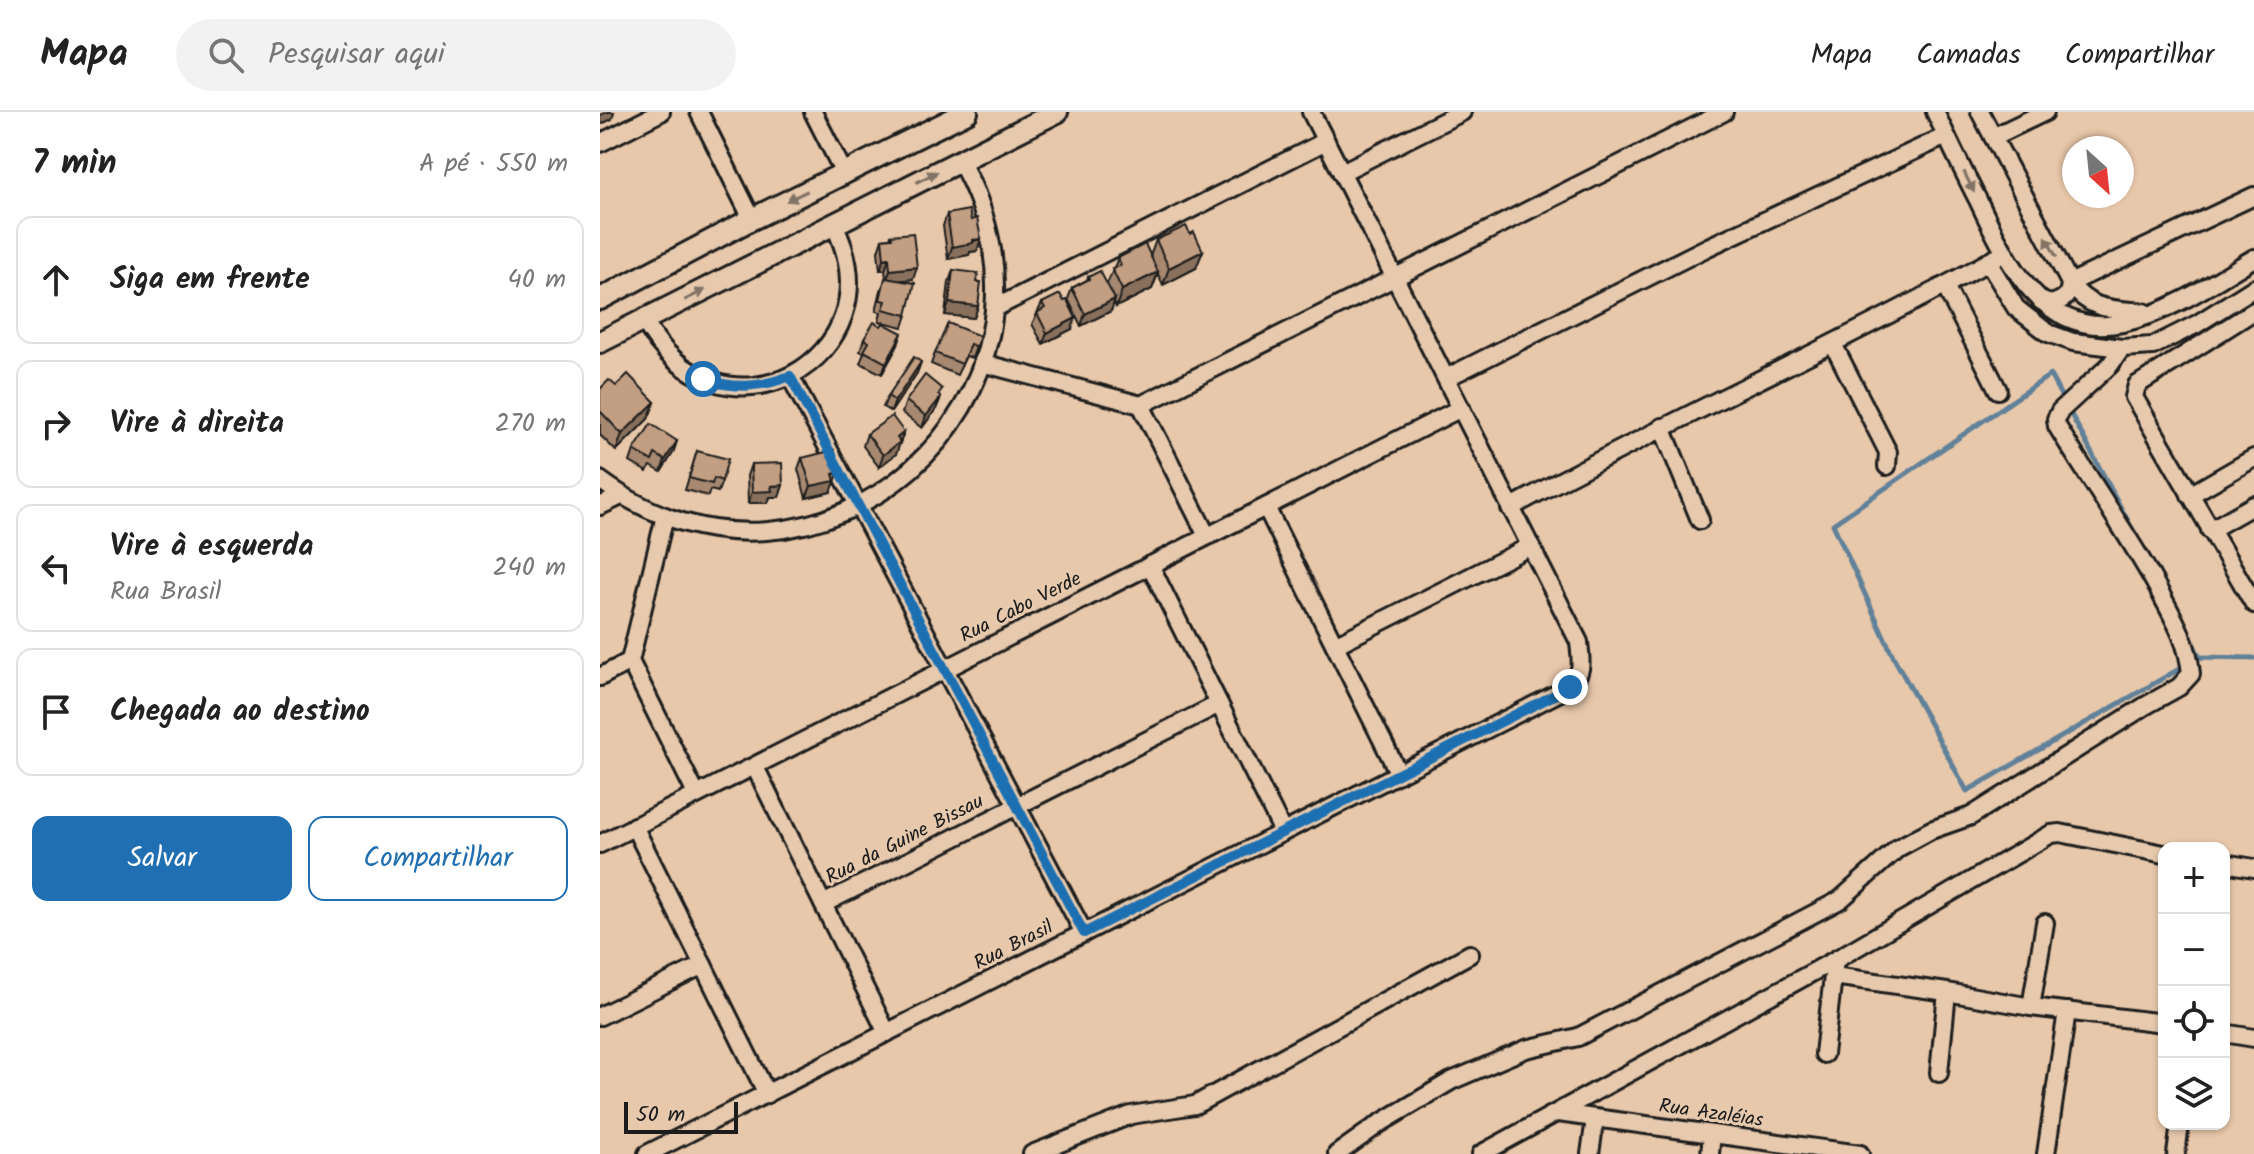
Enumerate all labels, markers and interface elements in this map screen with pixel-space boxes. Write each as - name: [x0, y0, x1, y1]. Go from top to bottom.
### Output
- search box: [176, 19, 736, 91]
- text: Mapa: [40, 25, 128, 85]
- text: Pesquisar aqui: [268, 31, 445, 79]
- icon: search: [204, 33, 248, 77]
- text: Mapa: [1811, 33, 1872, 78]
- text: Camadas: [1916, 33, 2021, 78]
- text: Compartilhar: [2065, 33, 2214, 78]
- north arrow: [2062, 136, 2134, 208]
- text: 7 min: [32, 137, 117, 191]
- text: A pé · 550 m: [419, 143, 568, 185]
- one-way arrow: [915, 171, 938, 184]
- one-way arrow: [1962, 171, 1976, 194]
- one-way arrow: [786, 190, 809, 203]
- one-way arrow: [2045, 236, 2059, 258]
- text: Siga em frente: [110, 256, 310, 304]
- icon: ahead: [34, 258, 78, 302]
- text: 40 m: [508, 259, 566, 301]
- one-way arrow: [683, 288, 706, 301]
- route start: [685, 361, 721, 397]
- text: Vire à direita: [110, 400, 284, 448]
- icon: right: [34, 402, 78, 446]
- text: 270 m: [495, 403, 566, 445]
- text: Vire à esquerda: [110, 523, 314, 571]
- icon: left: [34, 546, 78, 590]
- text: 240 m: [492, 547, 566, 589]
- street label: Rua Cabo Verde: [955, 564, 1087, 652]
- text: Rua Brasil: [110, 571, 221, 613]
- route end: [1552, 669, 1588, 705]
- text: Chegada ao destino: [110, 688, 370, 736]
- icon: arrive: [34, 690, 78, 734]
- street label: Rua da Guine Bissau: [820, 786, 990, 894]
- button: Salvar: [32, 816, 292, 901]
- button: Compartilhar: [308, 816, 568, 901]
- map controls: [2158, 842, 2230, 1130]
- button: +: [2158, 842, 2230, 914]
- street label: Rua Brasil: [969, 912, 1059, 980]
- button: −: [2158, 914, 2230, 986]
- button: locate: [2158, 986, 2230, 1058]
- button: layers: [2158, 1058, 2230, 1130]
- street label: Rua Azaléias: [1657, 1091, 1766, 1137]
- scale bar: [624, 1098, 738, 1134]
- text: 50 m: [636, 1098, 685, 1133]

